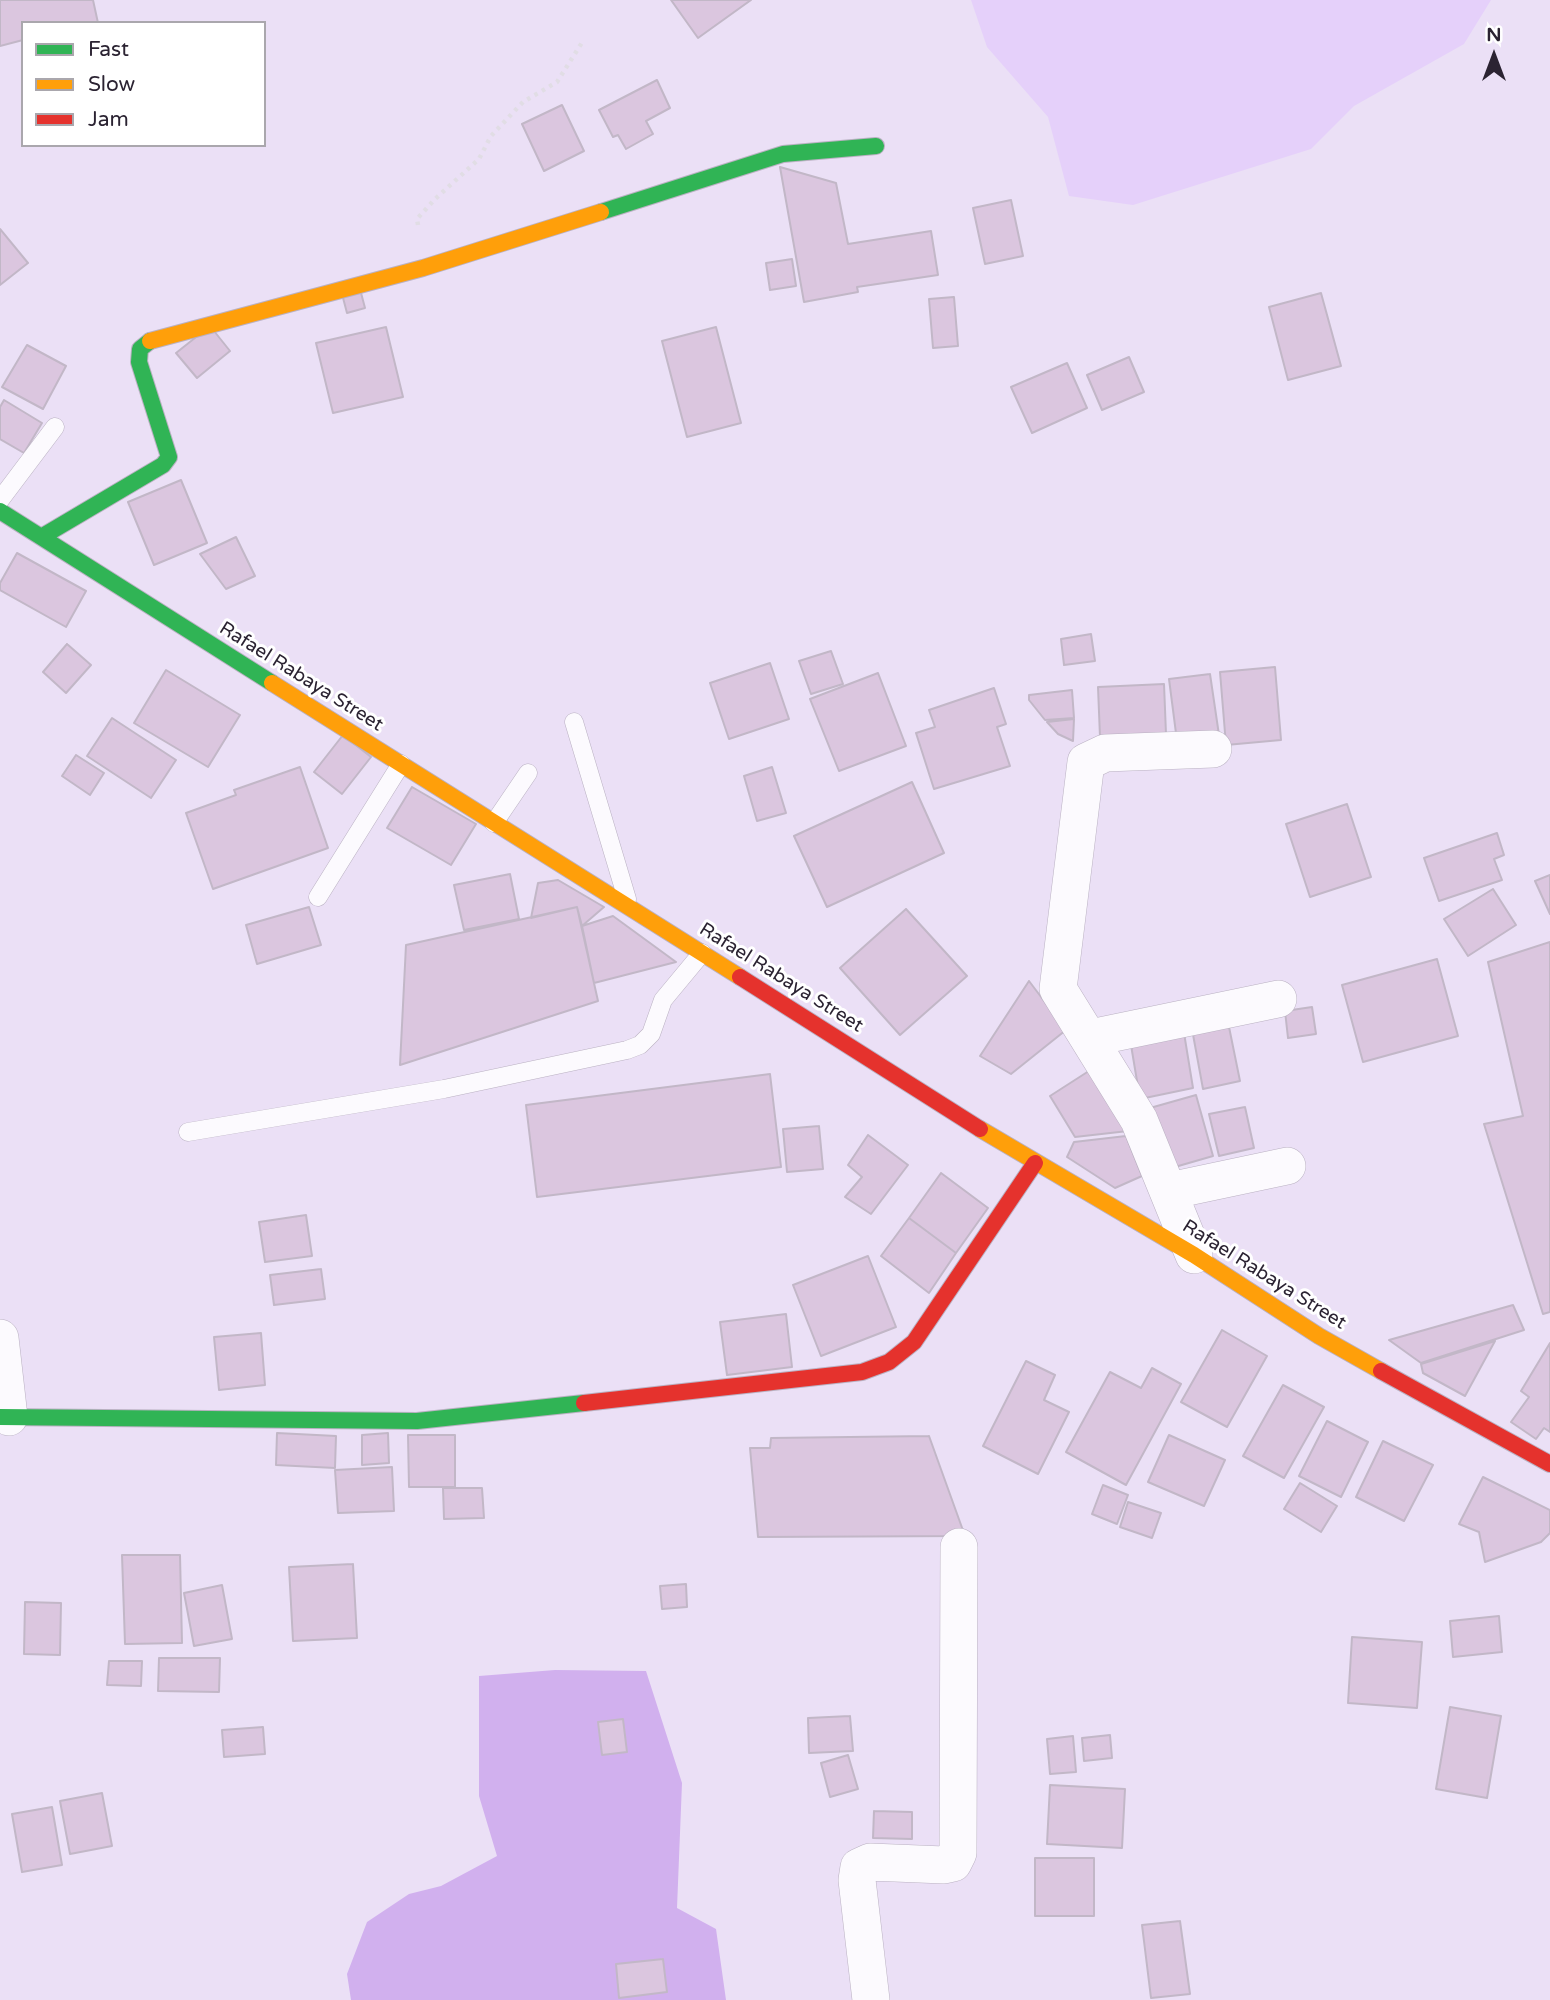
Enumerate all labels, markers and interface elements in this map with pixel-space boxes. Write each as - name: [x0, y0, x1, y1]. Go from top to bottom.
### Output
- legend: [21, 21, 266, 147]
- north arrow: [1459, 21, 1529, 91]
- text: N: [1486, 24, 1502, 46]
- text: Fast: [88, 37, 129, 62]
- text: Slow: [88, 72, 135, 97]
- text: Jam: [88, 107, 129, 132]
- street label: Rafael Rabaya Street: [215, 617, 387, 737]
- street label: Rafael Rabaya Street: [695, 918, 867, 1038]
- street label: Rafael Rabaya Street: [1178, 1215, 1350, 1335]

